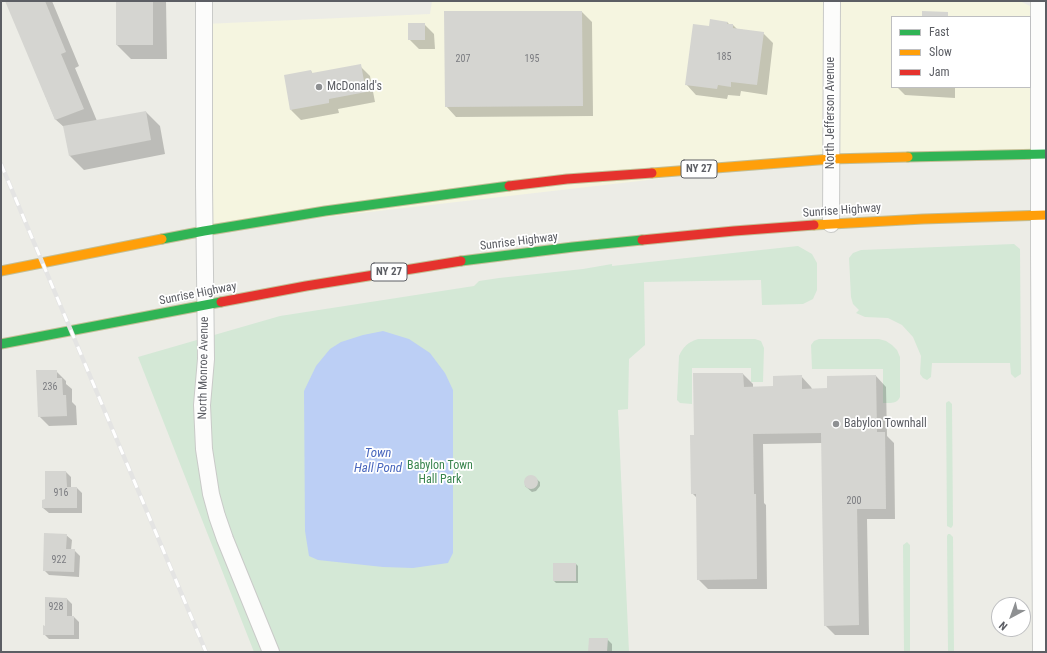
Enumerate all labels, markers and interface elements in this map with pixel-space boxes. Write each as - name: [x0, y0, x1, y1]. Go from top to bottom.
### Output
- legend: [891, 16, 1031, 88]
- text: Fast: [929, 25, 949, 39]
- text: Slow: [929, 45, 952, 59]
- house number: 185: [717, 51, 731, 63]
- house number: 207: [456, 53, 470, 65]
- house number: 195: [525, 53, 539, 65]
- street label: North Jefferson Avenue: [824, 57, 838, 169]
- text: Jam: [929, 65, 950, 79]
- place label: McDonald's: [327, 80, 382, 94]
- marker: McDonald's: [314, 82, 324, 92]
- road number: NY 27: [681, 160, 717, 178]
- street label: Sunrise Highway: [802, 201, 882, 221]
- street label: Sunrise Highway: [479, 230, 559, 254]
- road number: NY 27: [371, 263, 407, 281]
- street label: Sunrise Highway: [158, 279, 238, 309]
- street label: North Monroe Avenue: [196, 316, 212, 420]
- house number: 236: [43, 381, 57, 393]
- place label: Babylon Townhall: [844, 417, 927, 431]
- marker: Babylon Townhall: [831, 419, 841, 429]
- water label: Town Hall Pond: [354, 446, 402, 477]
- park label: Babylon Town Hall Park: [407, 459, 473, 487]
- house number: 916: [54, 487, 68, 499]
- house number: 200: [847, 495, 861, 507]
- house number: 922: [52, 554, 66, 566]
- north arrow: [991, 597, 1031, 637]
- house number: 928: [49, 601, 63, 613]
- text: N: [997, 619, 1010, 633]

